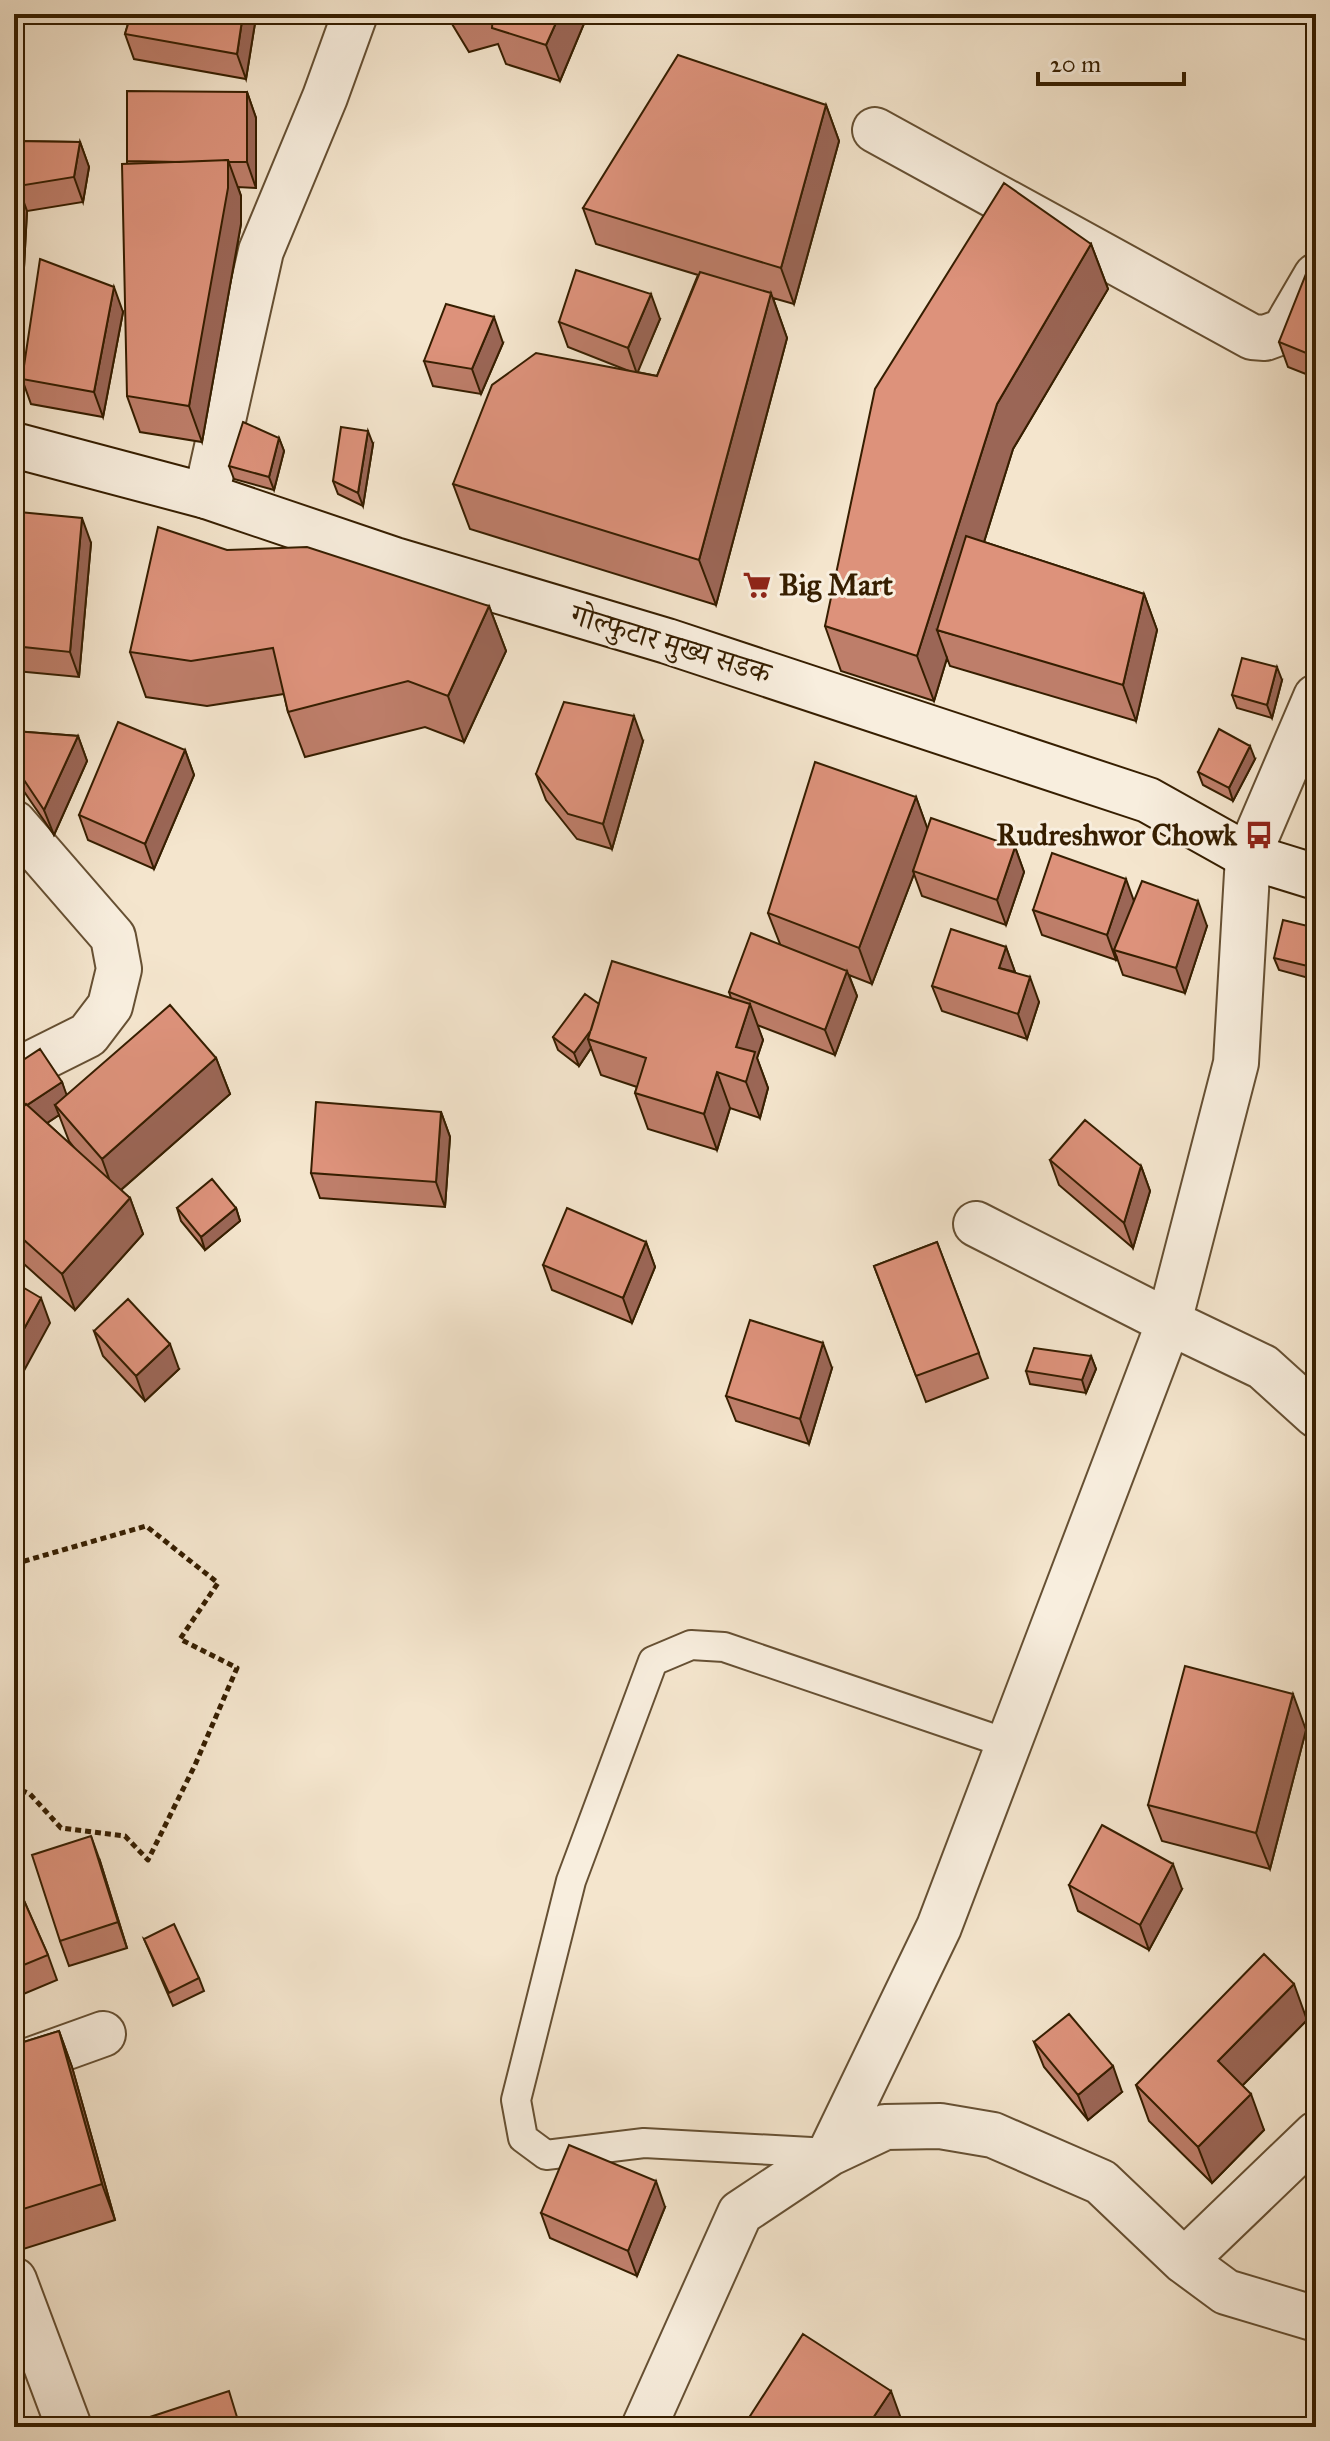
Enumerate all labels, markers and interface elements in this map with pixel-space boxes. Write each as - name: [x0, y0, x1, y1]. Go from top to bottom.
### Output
- scale bar: [1038, 36, 1184, 86]
- text: 20 m: [1050, 49, 1101, 79]
- place label: Big Mart: [779, 567, 893, 603]
- supermarket icon: Big Mart: [742, 570, 772, 600]
- street label: गोल्फुटार मुख्य सडक: [565, 596, 777, 693]
- place label: Rudreshwor Chowk: [996, 817, 1238, 853]
- bus stop icon: Rudreshwor Chowk: [1244, 820, 1274, 850]

